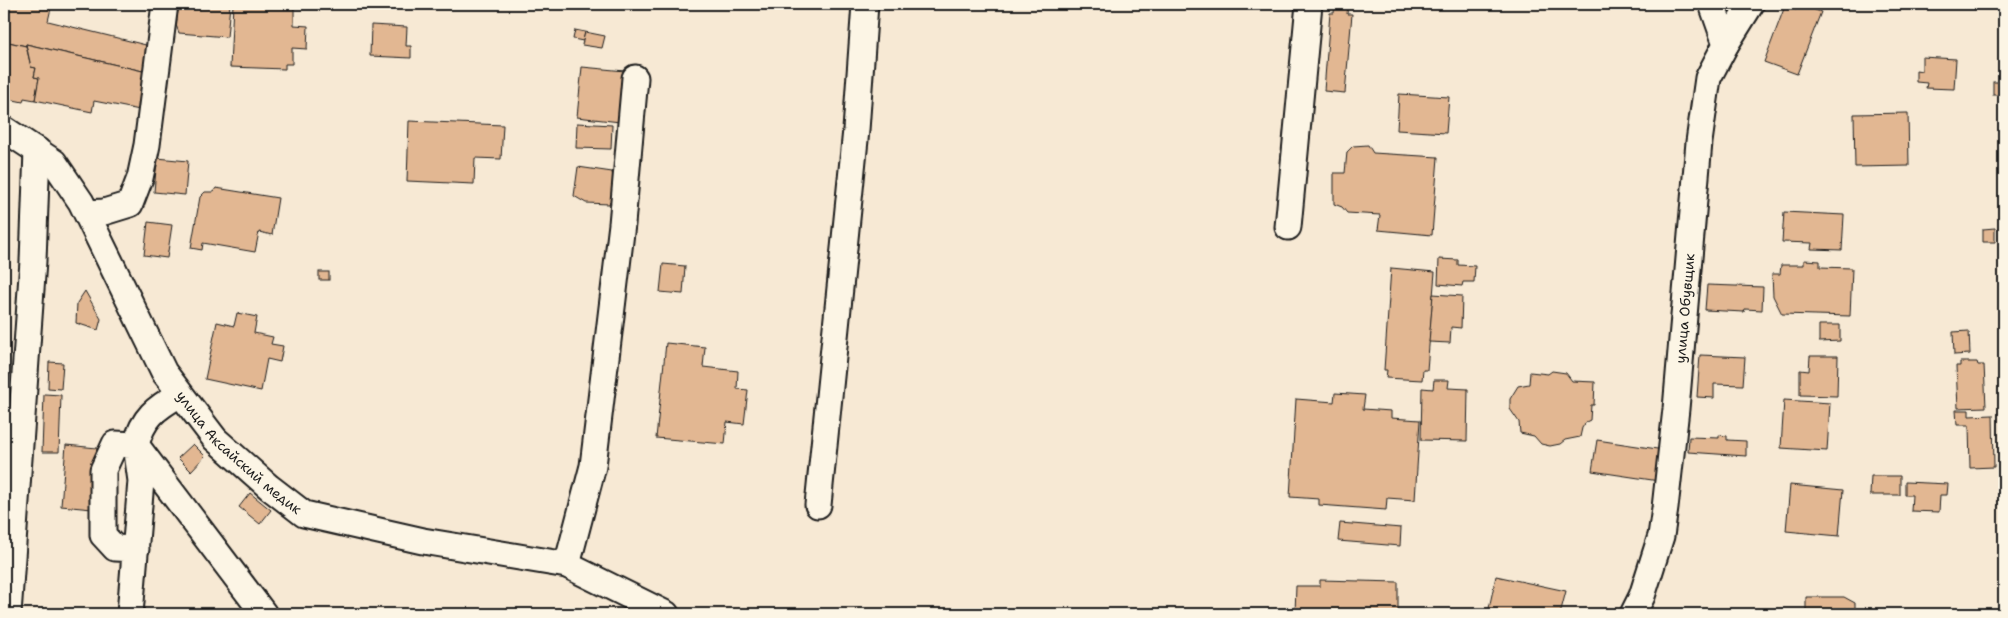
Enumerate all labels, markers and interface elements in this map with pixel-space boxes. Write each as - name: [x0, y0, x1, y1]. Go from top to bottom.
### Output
- street label: улица Обувщик: [1671, 252, 1698, 364]
- street label: улица Аксайский медик: [172, 387, 306, 518]

